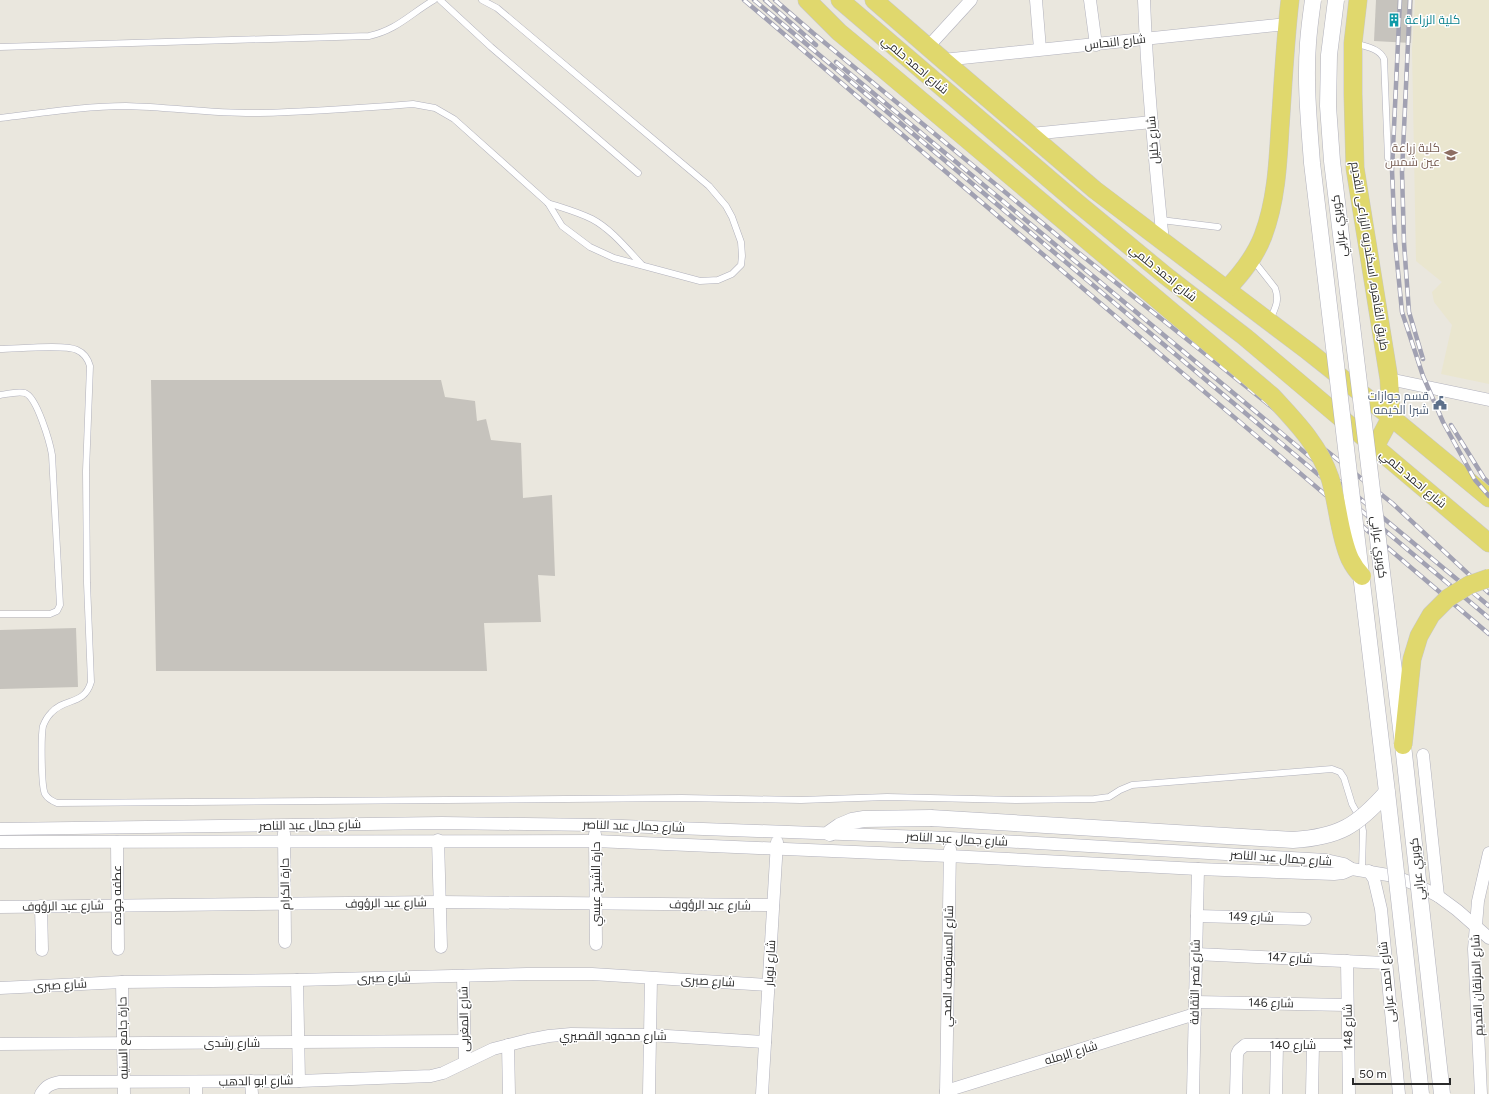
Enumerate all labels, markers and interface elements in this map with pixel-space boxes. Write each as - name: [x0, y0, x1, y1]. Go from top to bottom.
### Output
- building icon: كلية الزراعة: [1386, 12, 1402, 28]
- place label: كلية الزراعة: [1405, 13, 1460, 27]
- street label: شارع النحاس: [1084, 32, 1147, 53]
- street label: شارع احمد حلمي: [877, 33, 951, 99]
- street label: شارع خليل: [1144, 115, 1163, 165]
- place label: كلية زراعة عين شمس: [1385, 141, 1440, 169]
- school or university icon: كلية زراعة عين شمس: [1443, 147, 1459, 163]
- street label: طريق القاهره, اسكندريه الزراعى القديم: [1347, 161, 1392, 352]
- street label: كوبري عرابي: [1328, 194, 1353, 258]
- street label: شارع احمد حلمي: [1125, 242, 1200, 307]
- place label: قسم جوازات شبرا الخيمه: [1368, 389, 1429, 417]
- public building icon: قسم جوازات شبرا الخيمه: [1432, 395, 1448, 411]
- street label: شارع احمد حلمي: [1375, 447, 1449, 513]
- street label: كوبري عرابي: [1365, 515, 1390, 579]
- street label: شارع جمال عبد الناصر: [258, 817, 361, 834]
- street label: شارع جمال عبد الناصر: [582, 817, 685, 836]
- street label: شارع جمال عبد الناصر: [905, 829, 1008, 850]
- street label: كوبري عرابي: [1407, 837, 1430, 901]
- street label: حارة الشيخ عيسي: [589, 842, 606, 926]
- street label: شارع جمال عبد الناصر: [1229, 847, 1332, 870]
- street label: حارة الكرام: [278, 858, 293, 910]
- street label: عطفه جوده: [110, 865, 124, 925]
- street label: شارع عبد الرؤوف: [345, 895, 427, 912]
- street label: شارع عبد الرؤوف: [669, 897, 751, 914]
- street label: شارع عبد الرؤوف: [22, 898, 104, 915]
- street label: شارع المستوصف الصحي: [940, 905, 959, 1027]
- street label: شارع 149: [1228, 909, 1274, 926]
- street label: شارع المزلقان القديم: [1468, 934, 1487, 1036]
- street label: شارع نوبار: [762, 939, 779, 988]
- street label: شارع قصر الثقافة: [1187, 939, 1204, 1025]
- street label: شارع احمد عرابى: [1376, 941, 1399, 1023]
- street label: شارع 147: [1267, 950, 1313, 967]
- street label: شارع صبرى: [357, 971, 411, 986]
- street label: شارع صبرى: [681, 973, 735, 990]
- street label: شارع صبرى: [33, 977, 87, 994]
- street label: شارع المغربى: [456, 986, 473, 1052]
- street label: شارع 146: [1248, 996, 1294, 1011]
- street label: حارة جامع السنيه: [115, 997, 132, 1079]
- street label: شارع 148: [1341, 1004, 1356, 1050]
- street label: شارع محمود القصيري: [559, 1029, 667, 1046]
- street label: شارع رشدى: [204, 1036, 260, 1051]
- street label: شارع الرمله: [1043, 1038, 1100, 1069]
- street label: شارع 140: [1270, 1038, 1316, 1053]
- scale bar: [1353, 1060, 1450, 1086]
- text: 50 m: [1359, 1067, 1387, 1081]
- street label: شارع ابو الدهب: [218, 1073, 294, 1090]

